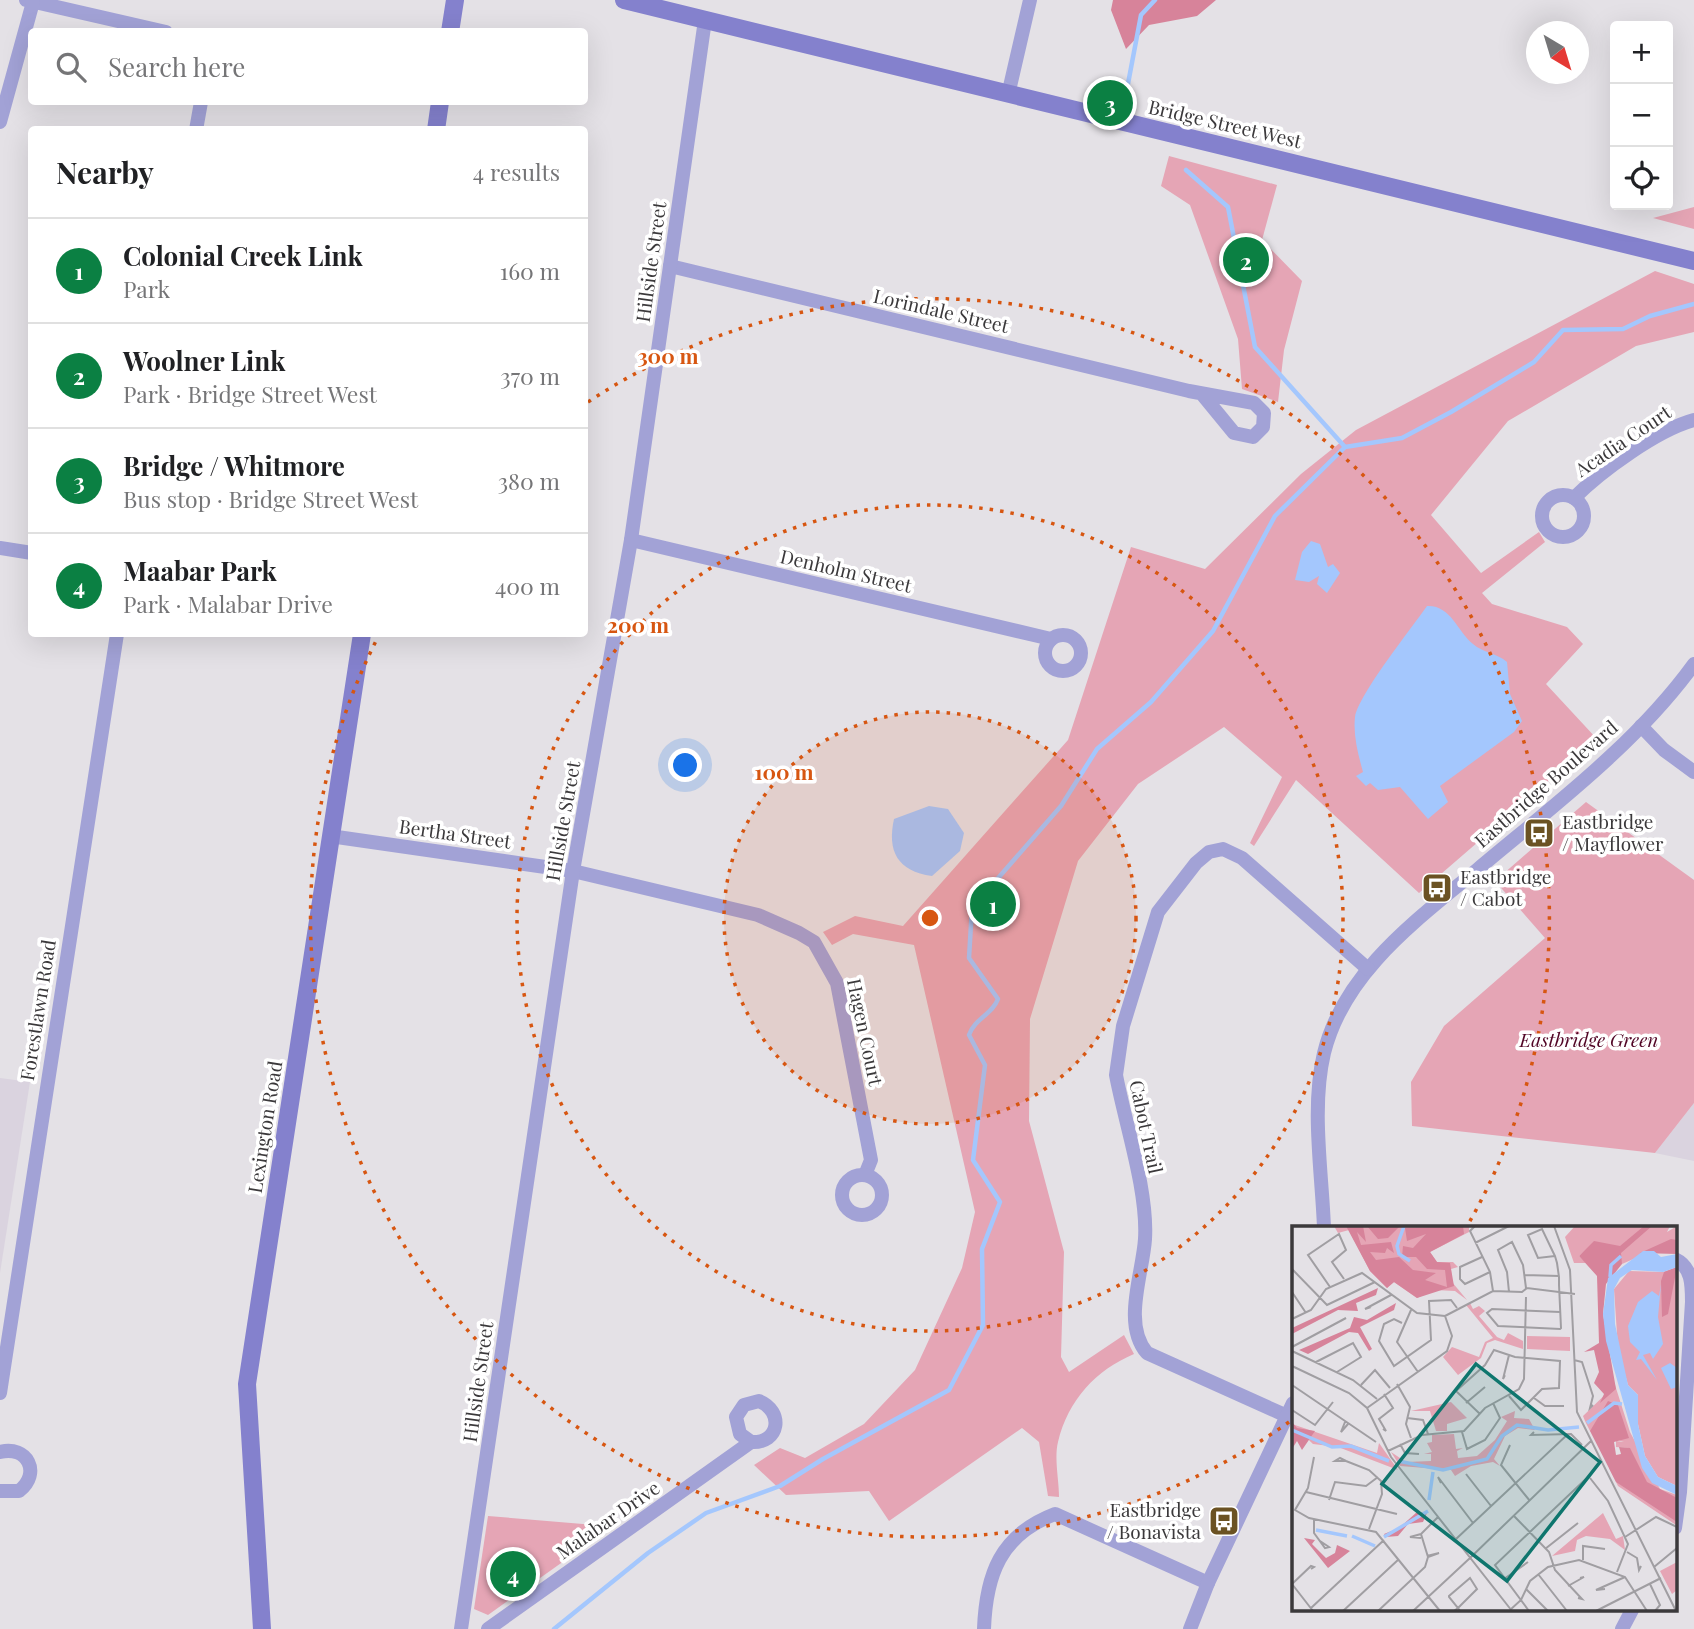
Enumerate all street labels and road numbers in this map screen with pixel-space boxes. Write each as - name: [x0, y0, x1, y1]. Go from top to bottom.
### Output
- street label: Bridge Street West: [1146, 93, 1305, 153]
- street label: Hillside Street: [629, 200, 671, 324]
- street label: Lorindale Street: [871, 282, 1012, 338]
- street label: Acadia Court: [1568, 398, 1676, 483]
- street label: Denholm Street: [778, 542, 915, 598]
- street label: Eastbridge Boulevard: [1468, 714, 1623, 853]
- street label: Hillside Street: [539, 759, 585, 883]
- street label: Bertha Street: [397, 812, 513, 854]
- street label: Forestlawn Road: [13, 937, 61, 1082]
- street label: Hagen Court: [842, 976, 890, 1088]
- street label: Lexington Road: [241, 1059, 287, 1195]
- street label: Cabot Trail: [1124, 1078, 1170, 1177]
- street label: Hillside Street: [456, 1320, 498, 1444]
- street label: Malabar Drive: [551, 1474, 664, 1564]

